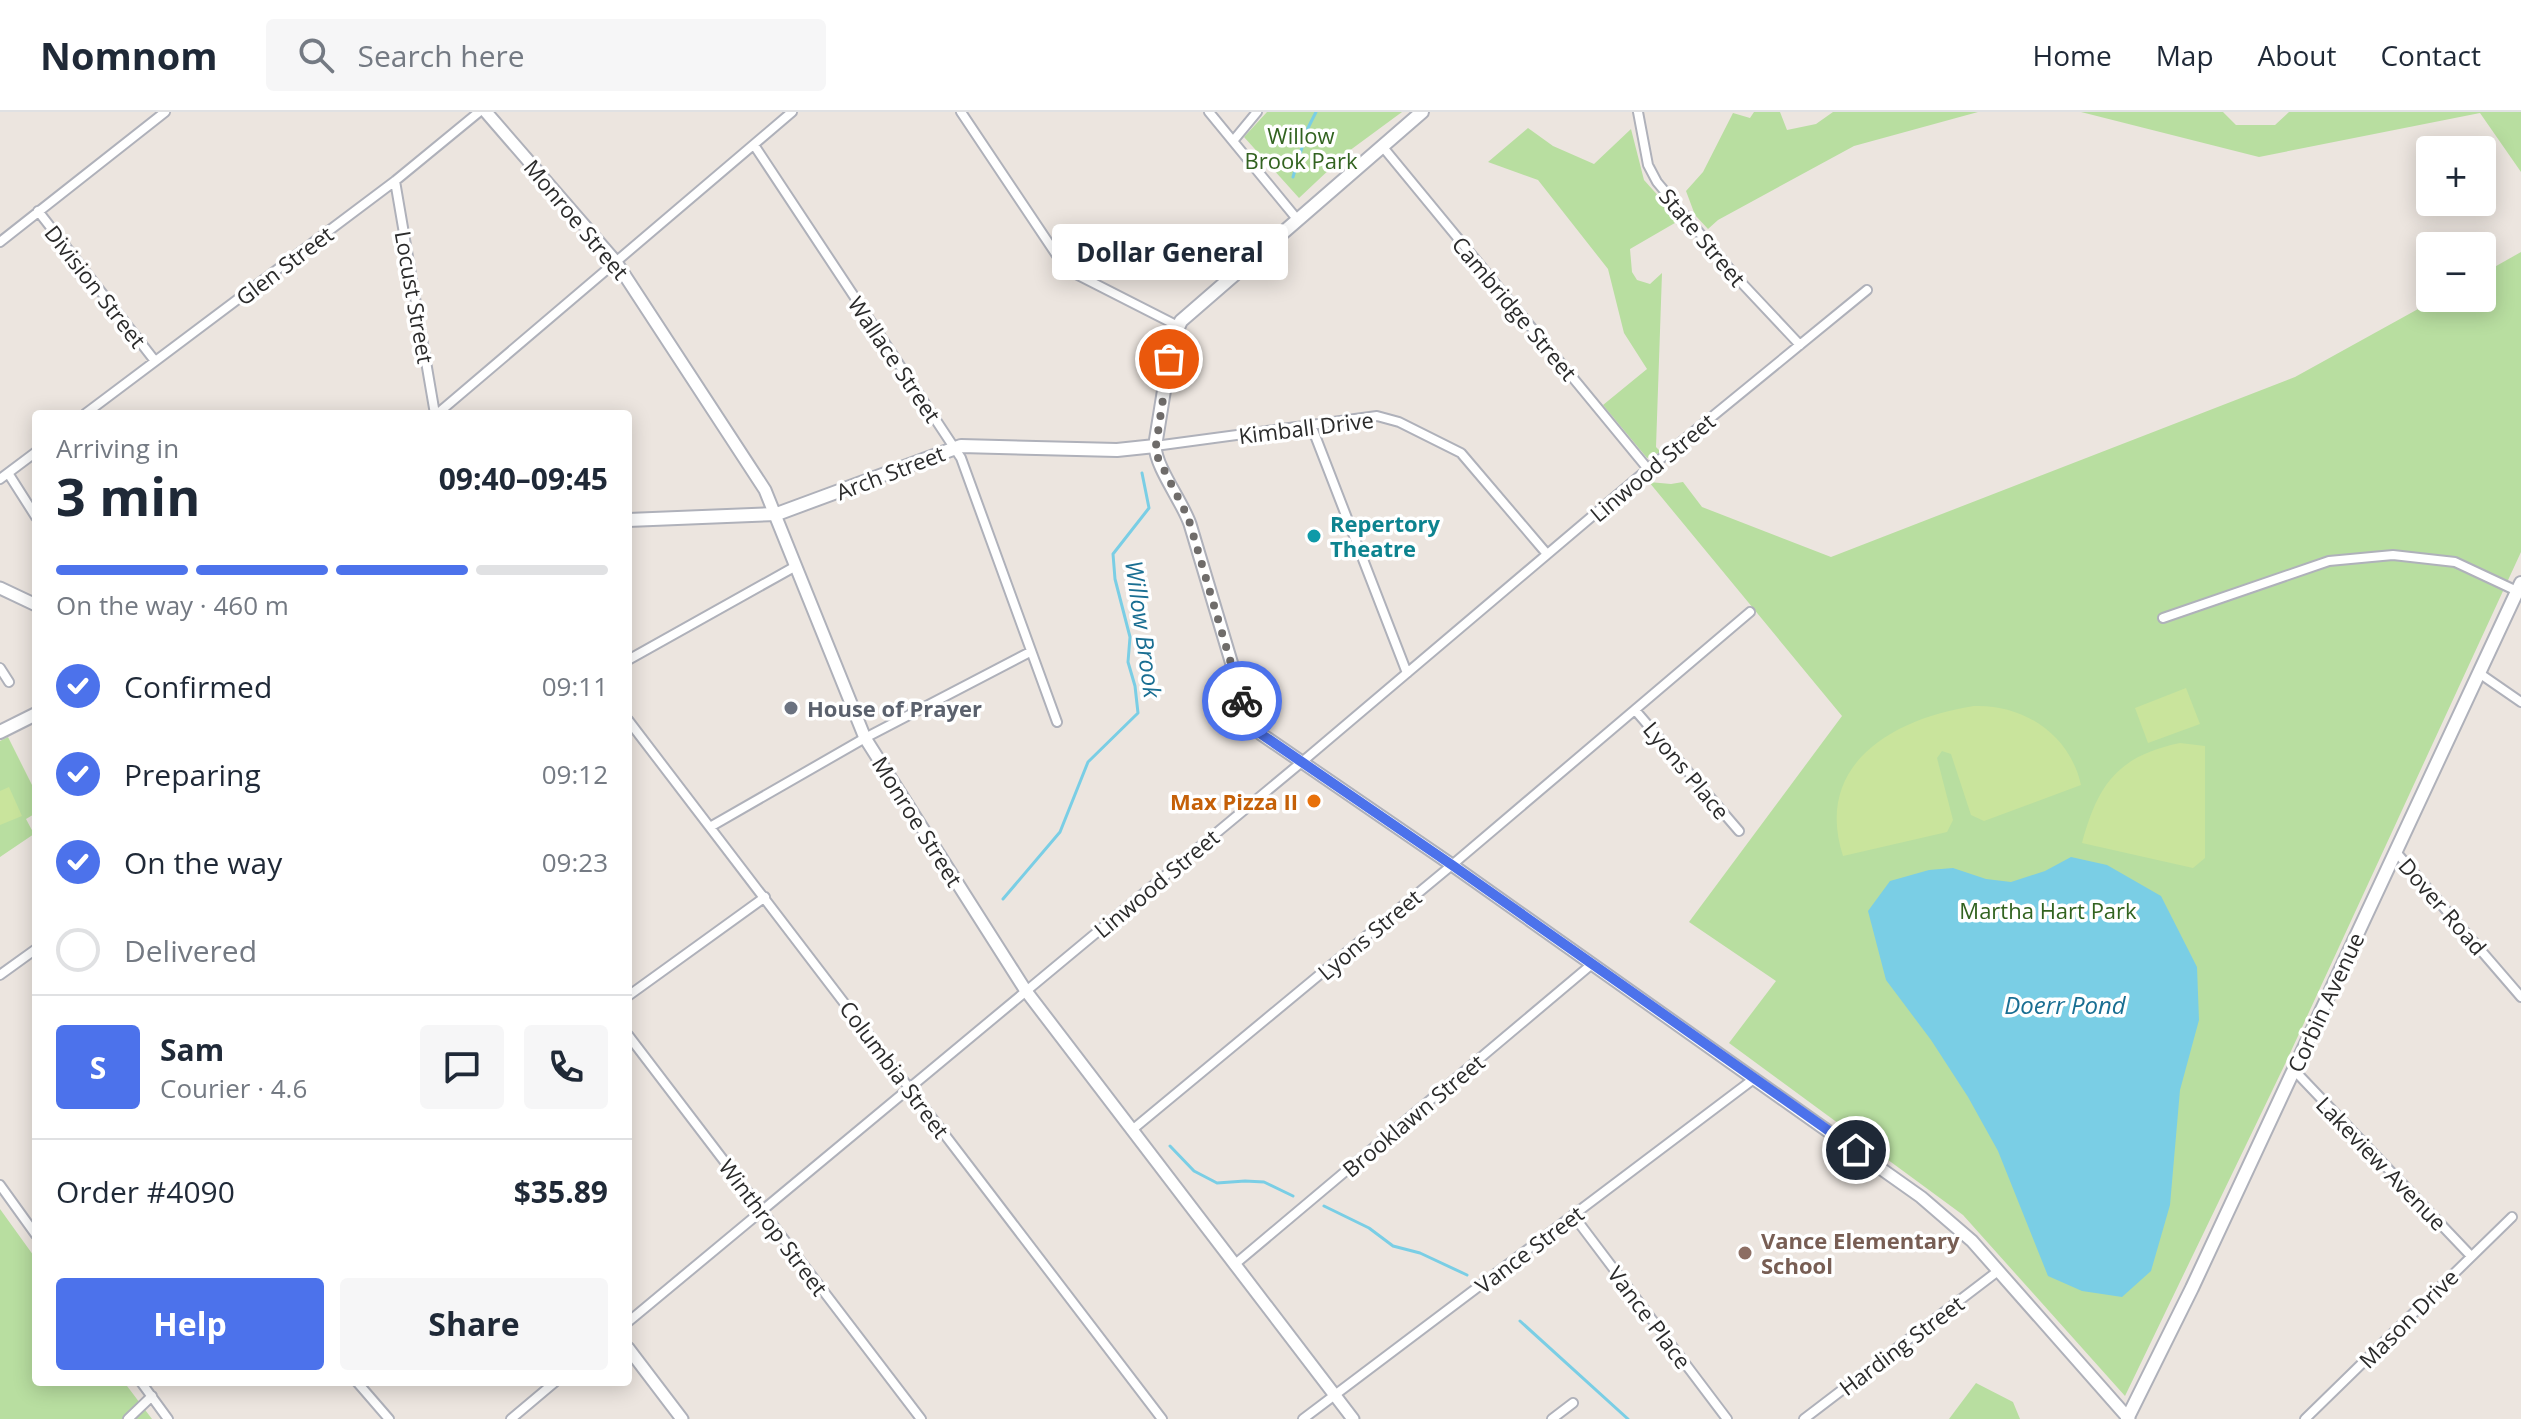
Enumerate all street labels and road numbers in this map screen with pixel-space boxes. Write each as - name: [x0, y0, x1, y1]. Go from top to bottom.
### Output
- street label: Monroe Street: [518, 153, 636, 286]
- street label: State Street: [1653, 182, 1753, 293]
- street label: Division Street: [39, 218, 153, 354]
- street label: Glen Street: [229, 218, 339, 311]
- street label: Locust Street: [389, 228, 441, 366]
- street label: Cambridge Street: [1446, 230, 1584, 386]
- street label: Wallace Street: [842, 290, 948, 428]
- street label: Kimball Drive: [1237, 404, 1375, 450]
- street label: Linwood Street: [1583, 406, 1721, 528]
- street label: Arch Street: [831, 437, 949, 506]
- street label: Lyons Place: [1637, 715, 1737, 825]
- street label: Monroe Street: [866, 750, 970, 892]
- street label: Linwood Street: [1087, 822, 1225, 944]
- street label: Dover Road: [2392, 851, 2494, 961]
- street label: Lyons Street: [1311, 882, 1427, 986]
- street label: Corbin Avenue: [2280, 927, 2370, 1077]
- street label: Columbia Street: [833, 994, 957, 1144]
- street label: Brooklawn Street: [1336, 1047, 1490, 1183]
- street label: Lakeview Avenue: [2310, 1089, 2454, 1237]
- street label: Winthrop Street: [713, 1153, 835, 1301]
- street label: Vance Street: [1469, 1198, 1590, 1300]
- street label: Vance Place: [1602, 1260, 1698, 1374]
- street label: Mason Drive: [2352, 1262, 2464, 1374]
- street label: Harding Street: [1832, 1288, 1970, 1402]

